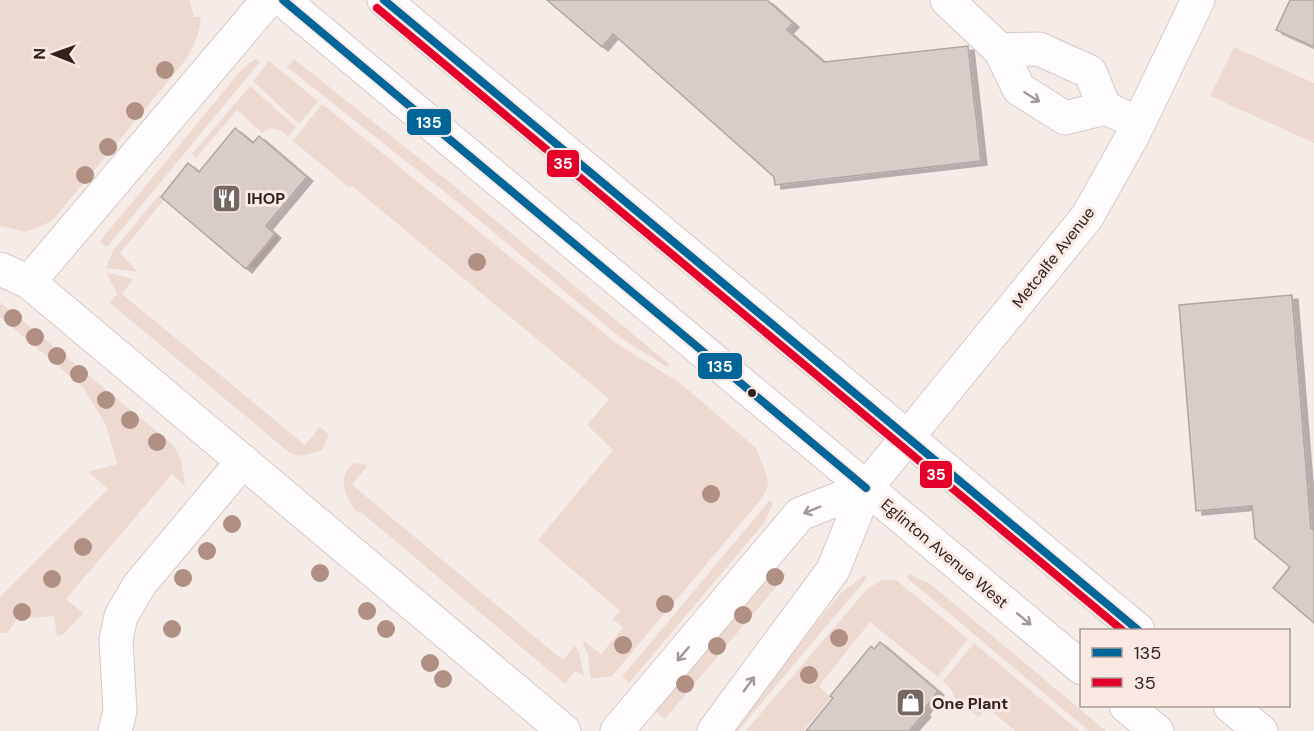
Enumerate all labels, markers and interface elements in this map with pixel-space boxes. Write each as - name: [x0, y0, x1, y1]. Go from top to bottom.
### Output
- north arrow: [24, 24, 84, 84]
- text: N: [29, 48, 50, 60]
- one-way arrow: [1023, 90, 1040, 103]
- line badge: 135: [406, 108, 452, 136]
- text: 135: [416, 112, 442, 133]
- line badge: 35: [546, 149, 580, 178]
- text: 35: [553, 153, 573, 174]
- restaurant icon: IHOP: [210, 182, 242, 214]
- place label: IHOP: [247, 188, 285, 209]
- street label: Metcalfe Avenue: [1007, 203, 1099, 312]
- line badge: 135: [697, 352, 743, 380]
- text: 135: [707, 356, 733, 377]
- unlabelled marker: [746, 387, 758, 399]
- line badge: 35: [919, 460, 953, 489]
- text: 35: [926, 464, 946, 485]
- street label: Eglinton Avenue West: [877, 494, 1013, 613]
- one-way arrow: [803, 505, 822, 516]
- one-way arrow: [1016, 613, 1032, 626]
- legend: [1080, 629, 1290, 707]
- text: 135: [1134, 641, 1161, 665]
- one-way arrow: [676, 646, 689, 662]
- text: 35: [1134, 671, 1156, 695]
- one-way arrow: [742, 676, 755, 692]
- shop icon: One Plant: [895, 687, 927, 719]
- place label: One Plant: [932, 693, 1008, 714]

